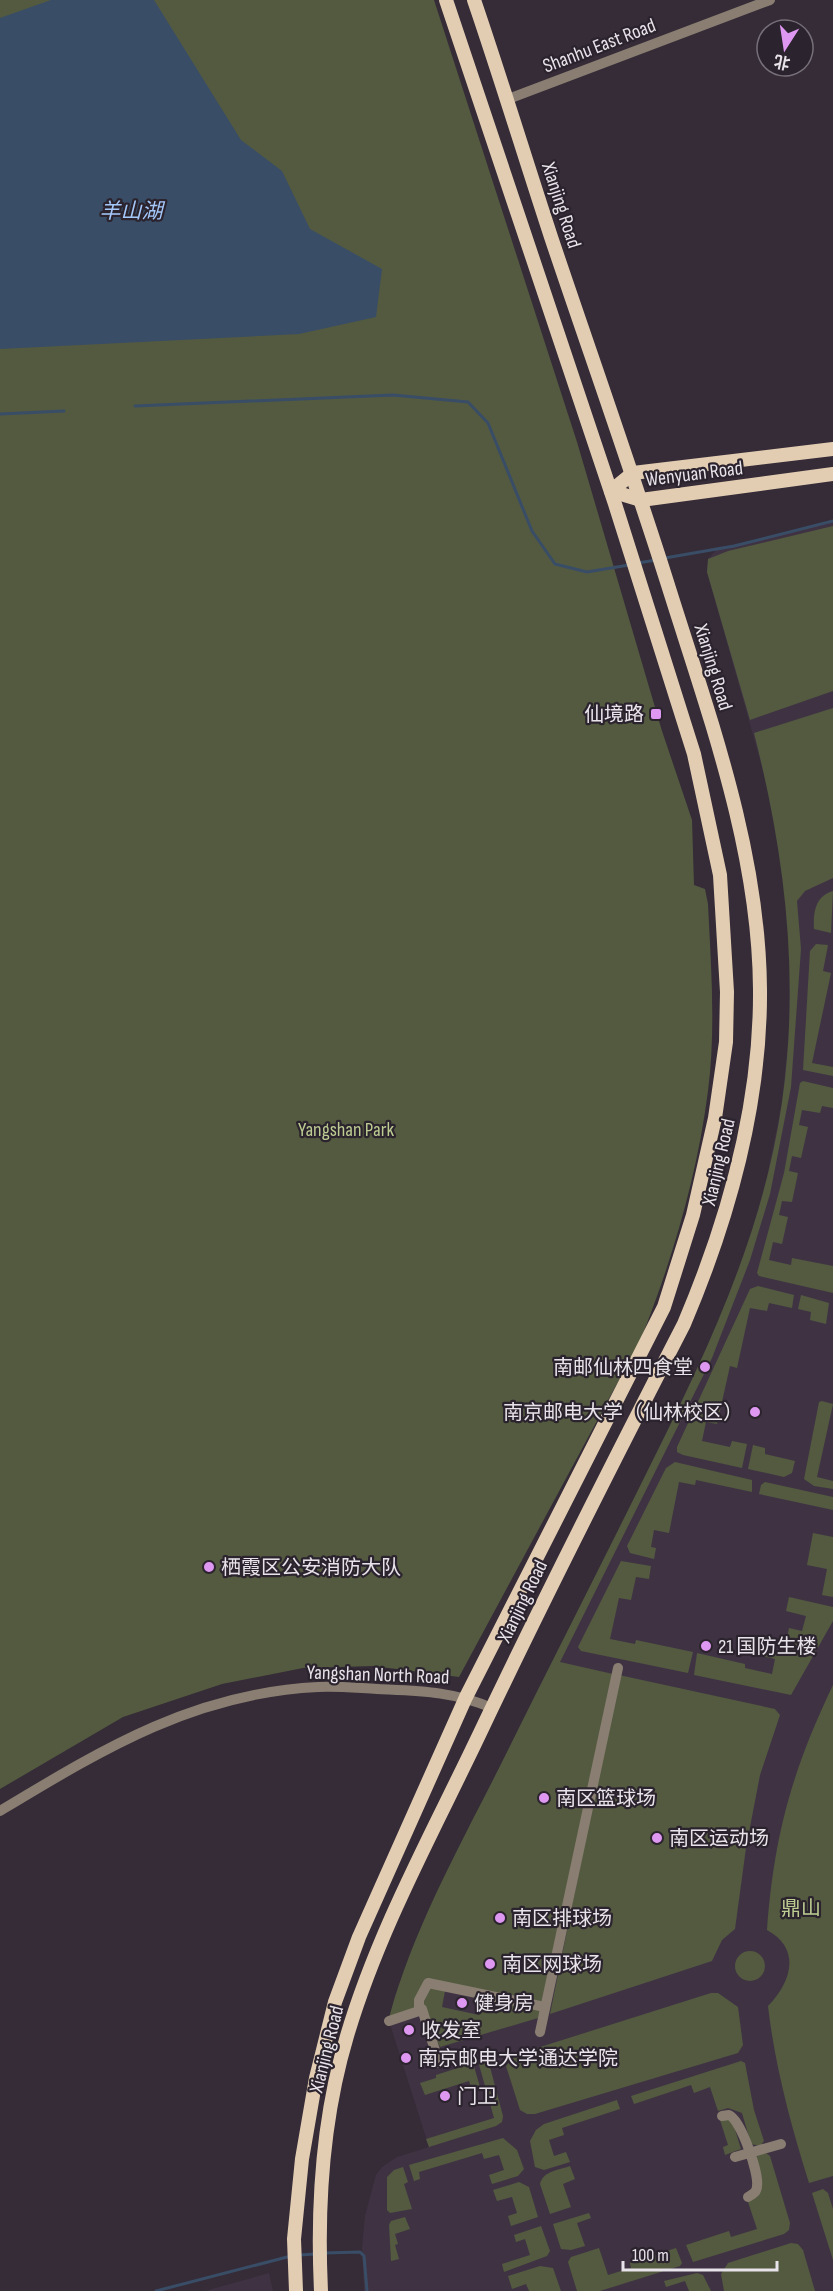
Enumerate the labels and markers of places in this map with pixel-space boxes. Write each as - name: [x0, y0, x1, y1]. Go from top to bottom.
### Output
- place label: 仙境路: [584, 703, 644, 727]
- marker: 仙境路: [649, 707, 663, 721]
- place label: 南邮仙林四食堂: [553, 1356, 693, 1380]
- marker: 南邮仙林四食堂: [698, 1360, 712, 1374]
- place label: 南京邮电大学（仙林校区）: [503, 1401, 743, 1425]
- marker: 南京邮电大学（仙林校区）: [748, 1405, 762, 1419]
- place label: 栖霞区公安消防大队: [221, 1556, 401, 1580]
- marker: 栖霞区公安消防大队: [202, 1560, 216, 1574]
- place label: 21 国防生楼: [718, 1635, 816, 1659]
- marker: 21 国防生楼: [699, 1639, 713, 1653]
- place label: 南区篮球场: [556, 1787, 656, 1811]
- marker: 南区篮球场: [537, 1791, 551, 1805]
- place label: 南区运动场: [669, 1827, 769, 1851]
- marker: 南区运动场: [650, 1831, 664, 1845]
- place label: 南区排球场: [512, 1907, 612, 1931]
- marker: 南区排球场: [493, 1911, 507, 1925]
- place label: 南区网球场: [502, 1953, 602, 1977]
- marker: 南区网球场: [483, 1957, 497, 1971]
- place label: 健身房: [474, 1992, 534, 2016]
- marker: 健身房: [455, 1996, 469, 2010]
- place label: 收发室: [421, 2019, 481, 2043]
- marker: 收发室: [402, 2023, 416, 2037]
- place label: 南京邮电大学通达学院: [418, 2047, 618, 2071]
- marker: 南京邮电大学通达学院: [399, 2051, 413, 2065]
- place label: 门卫: [457, 2085, 497, 2109]
- marker: 门卫: [438, 2089, 452, 2103]

